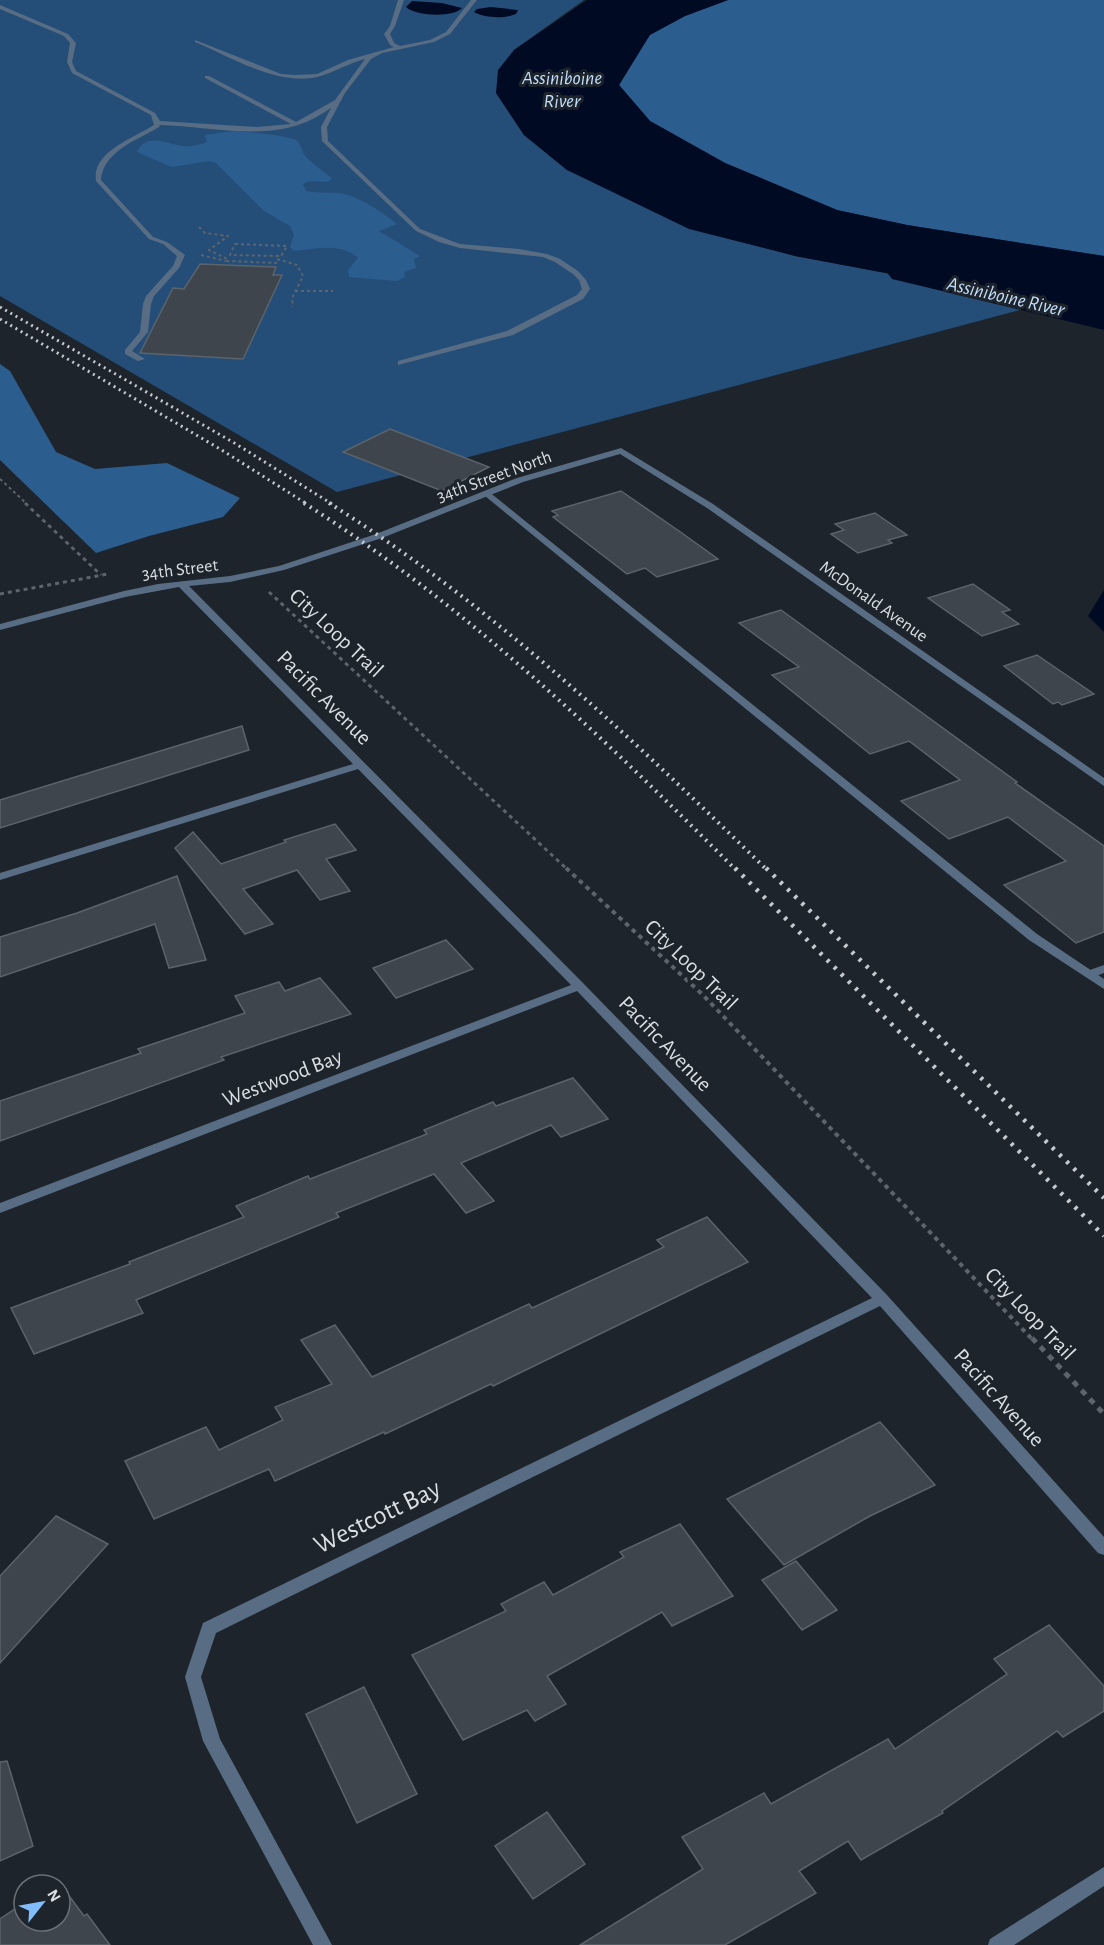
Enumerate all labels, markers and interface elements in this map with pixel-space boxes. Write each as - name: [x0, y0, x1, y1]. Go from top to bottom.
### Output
- water label: Assiniboine River: [521, 68, 602, 111]
- water label: Assiniboine River: [944, 274, 1067, 320]
- street label: 34th Street North: [434, 448, 554, 506]
- street label: 34th Street: [141, 556, 219, 584]
- street label: McDonald Avenue: [816, 558, 931, 646]
- street label: City Loop Trail: [285, 584, 387, 681]
- street label: Pacific Avenue: [273, 646, 376, 749]
- street label: City Loop Trail: [641, 915, 742, 1014]
- street label: Pacific Avenue: [615, 992, 716, 1096]
- street label: Westwood Bay: [219, 1045, 346, 1111]
- street label: City Loop Trail: [981, 1263, 1080, 1364]
- street label: Pacific Avenue: [950, 1345, 1049, 1451]
- street label: Westcott Bay: [310, 1474, 446, 1560]
- north arrow: [12, 1873, 72, 1933]
- text: N: [44, 1887, 64, 1905]

